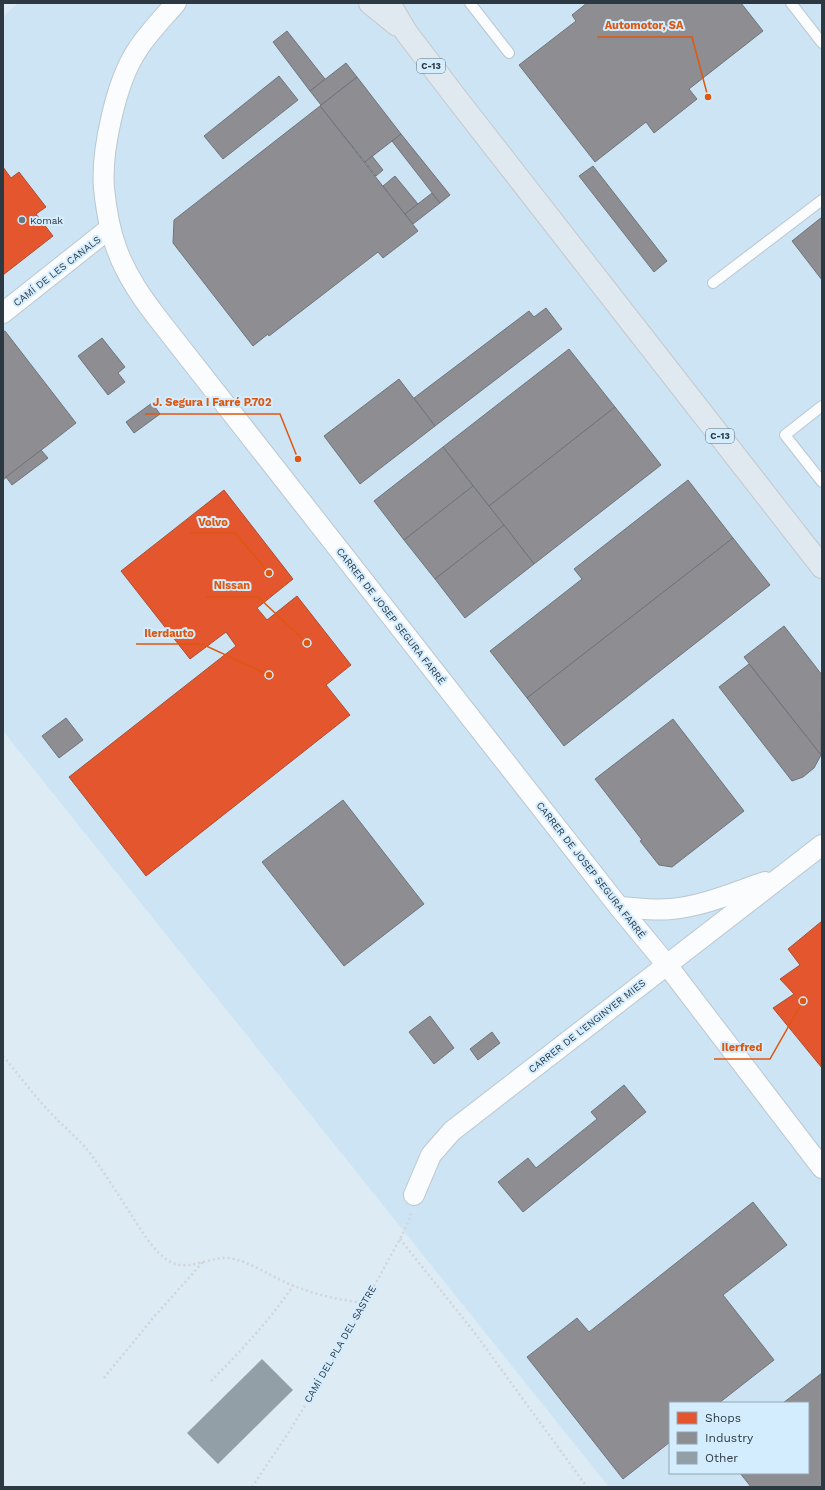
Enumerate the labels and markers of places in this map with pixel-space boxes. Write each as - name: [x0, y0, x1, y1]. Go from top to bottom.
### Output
- callout: Automotor, SA: [597, 14, 692, 37]
- marker: Komak: [17, 215, 27, 225]
- place label: Komak: [30, 215, 63, 226]
- callout: J. Segura i Farré P.702: [145, 391, 280, 414]
- callout: Volvo: [190, 510, 235, 533]
- callout: Nissan: [206, 574, 258, 597]
- callout: Ilerdauto: [136, 621, 202, 644]
- callout: Ilerfred: [714, 1036, 770, 1059]

